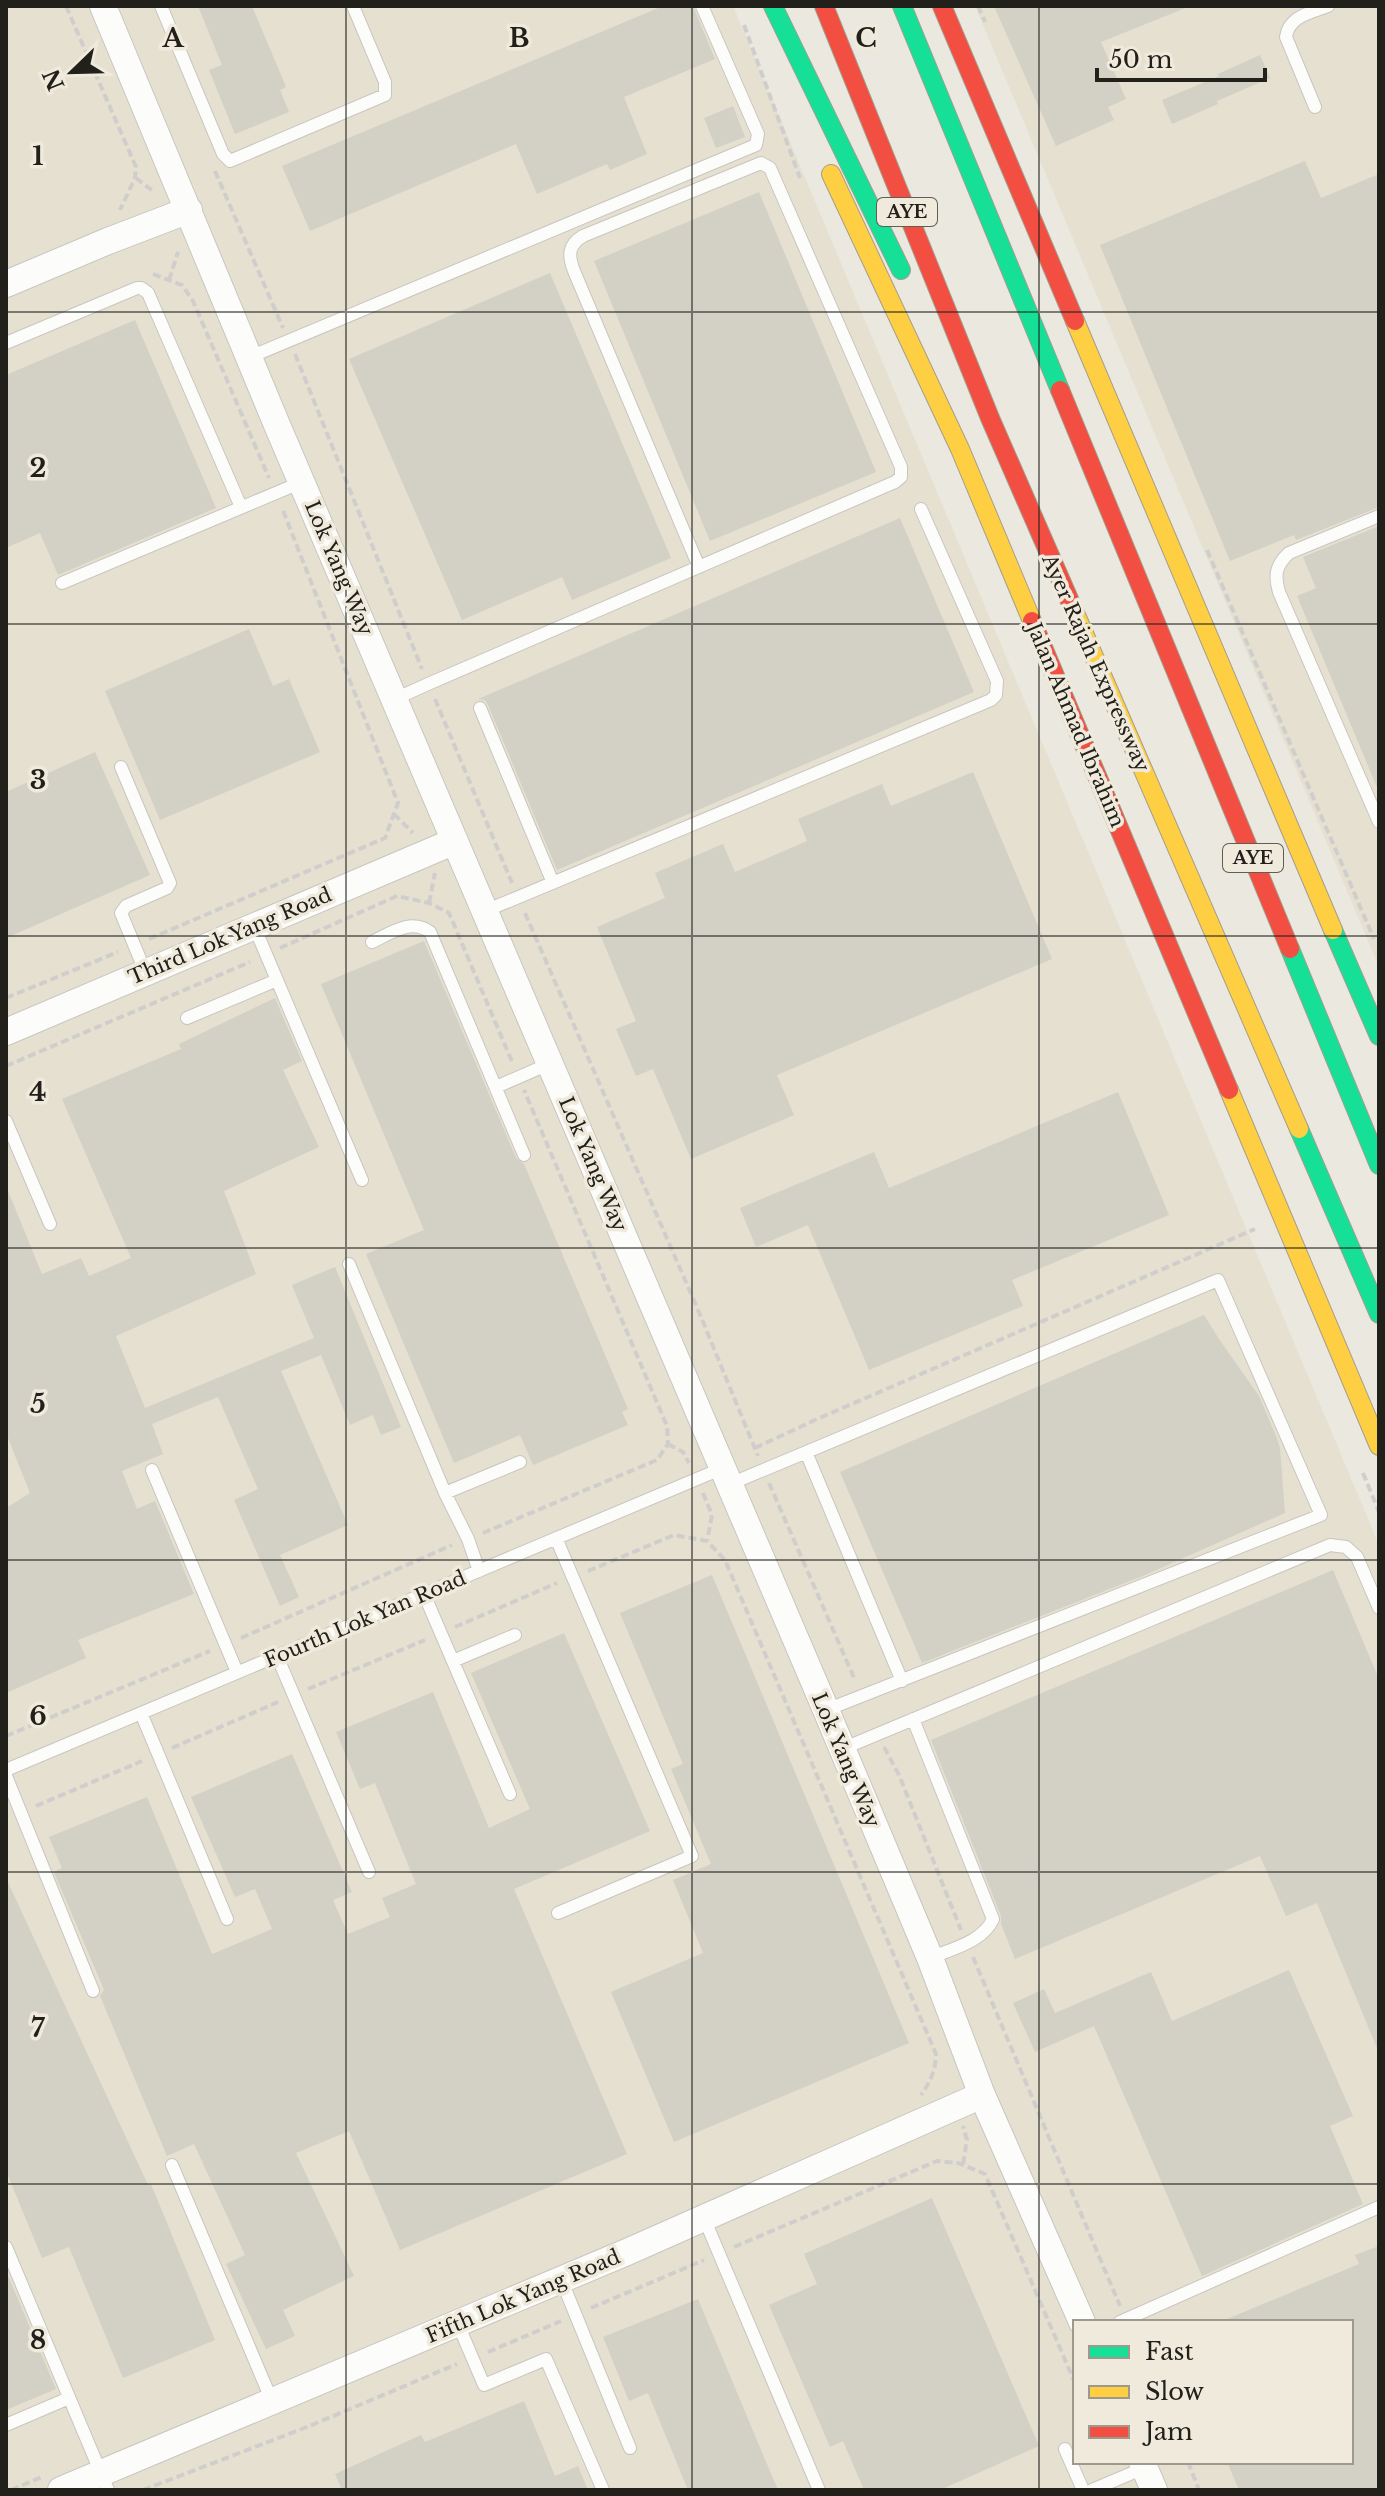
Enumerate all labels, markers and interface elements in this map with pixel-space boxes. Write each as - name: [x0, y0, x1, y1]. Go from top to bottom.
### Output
- text: A: [161, 22, 184, 54]
- text: B: [509, 22, 529, 54]
- text: C: [855, 22, 877, 54]
- north arrow: [32, 32, 112, 112]
- scale bar: [1097, 32, 1265, 82]
- text: 50 m: [1109, 45, 1173, 74]
- text: N: [37, 65, 71, 94]
- text: 1: [32, 140, 44, 172]
- road number: AYE: [877, 198, 937, 226]
- text: 2: [30, 452, 46, 484]
- street label: Lok Yang Way: [300, 497, 378, 639]
- street label: Ayer Rajah Expressway: [1037, 550, 1155, 776]
- street label: Jalan Ahmad Ibrahim: [1021, 616, 1130, 831]
- text: 3: [30, 764, 46, 796]
- road number: AYE: [1223, 844, 1283, 872]
- street label: Third Lok Yang Road: [125, 882, 335, 990]
- text: 4: [29, 1076, 47, 1108]
- street label: Lok Yang Way: [554, 1093, 632, 1235]
- text: 5: [30, 1388, 46, 1420]
- street label: Fourth Lok Yan Road: [261, 1566, 469, 1672]
- street label: Lok Yang Way: [807, 1689, 885, 1831]
- text: 6: [29, 1700, 47, 1732]
- text: 7: [31, 2012, 45, 2044]
- street label: Fifth Lok Yang Road: [422, 2244, 624, 2348]
- legend: [1073, 2320, 1353, 2464]
- text: 8: [30, 2324, 46, 2356]
- text: Fast: [1145, 2337, 1193, 2366]
- text: Slow: [1145, 2377, 1204, 2406]
- text: Jam: [1142, 2417, 1193, 2446]

